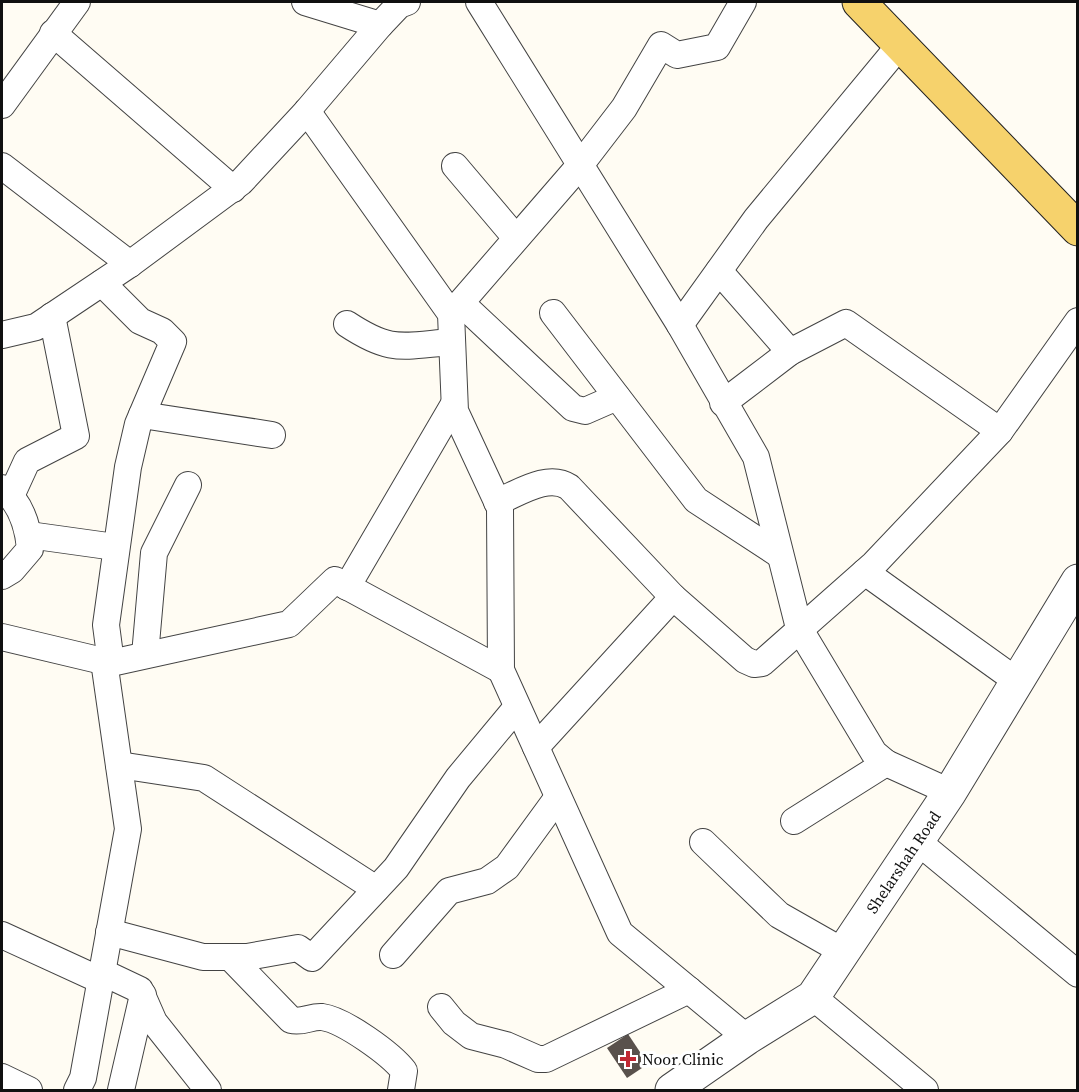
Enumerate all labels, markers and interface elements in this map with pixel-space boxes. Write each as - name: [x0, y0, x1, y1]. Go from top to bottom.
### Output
- street label: Shelarshah Road: [861, 806, 945, 918]
- place label: Noor Clinic: [642, 1048, 724, 1070]
- marker: Noor Clinic: [619, 1050, 637, 1068]

